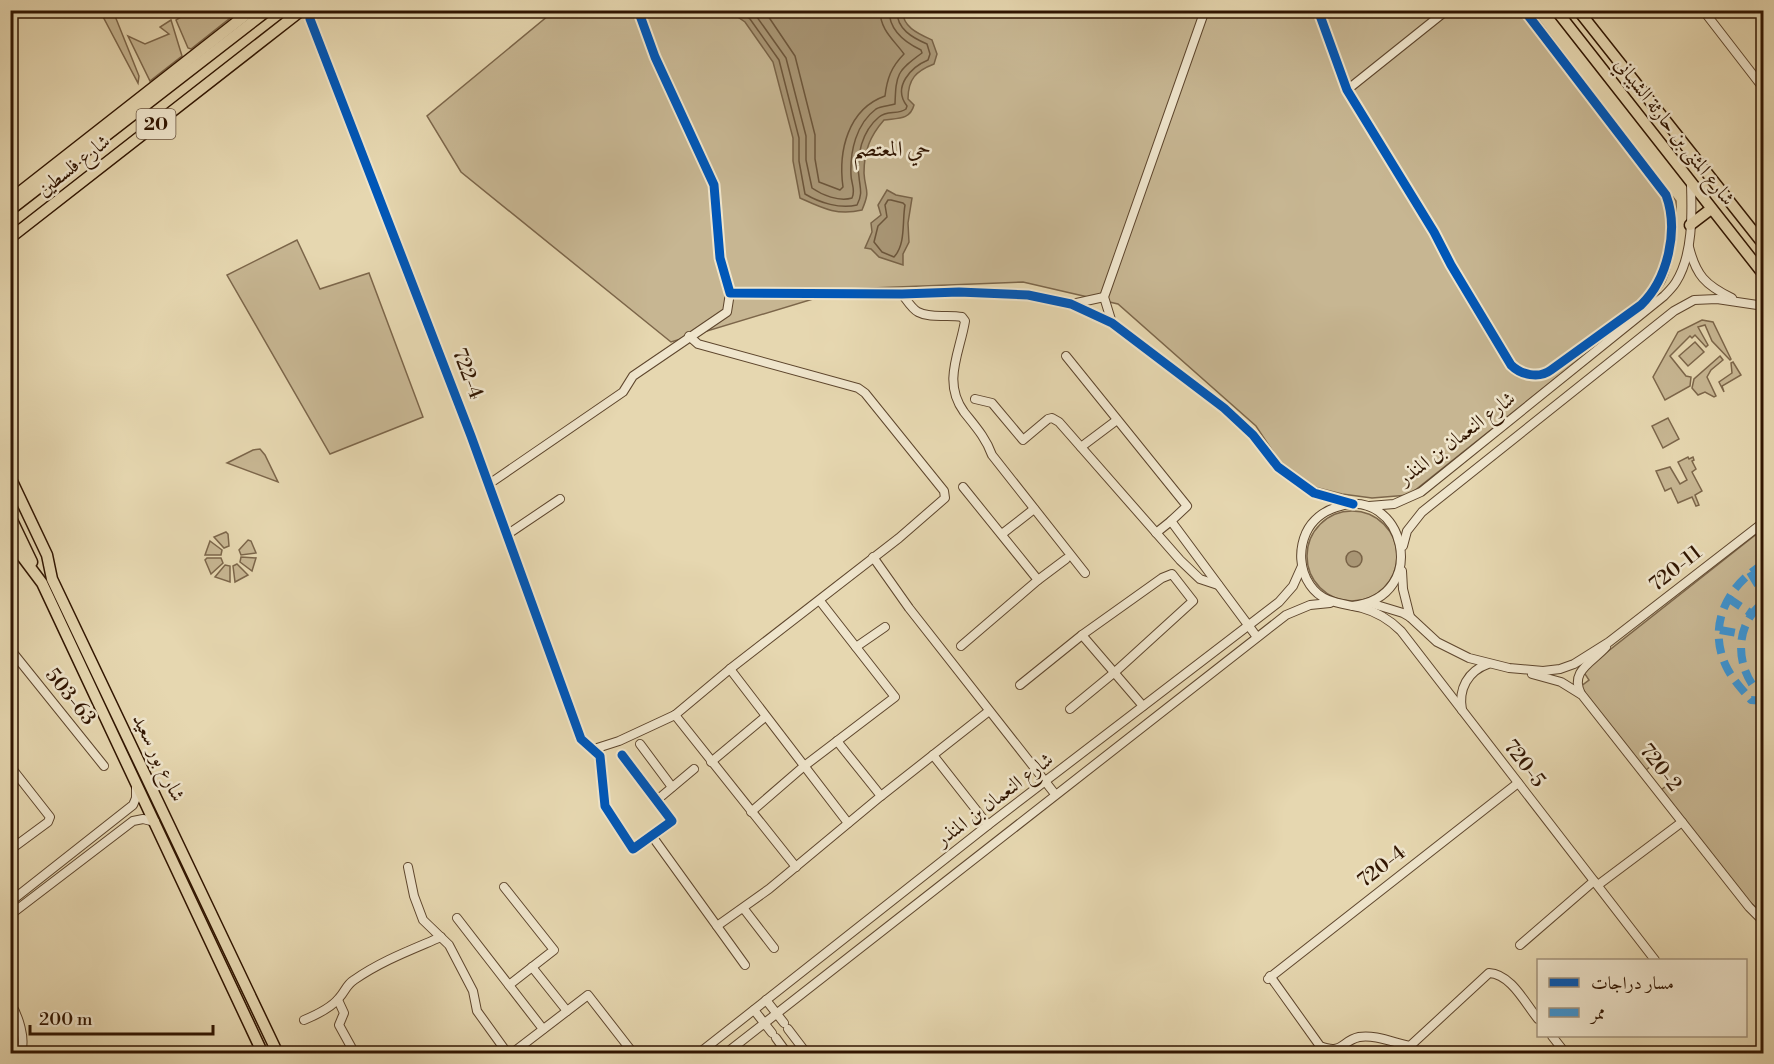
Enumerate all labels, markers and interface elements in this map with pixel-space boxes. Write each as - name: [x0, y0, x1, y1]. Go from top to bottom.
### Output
- street label: شارع المثنى بن حارثة الشيباني: [1605, 53, 1740, 214]
- road number: 20: [136, 109, 176, 139]
- street label: شارع فلسطين: [32, 130, 118, 206]
- district label: حي المعتصم: [853, 136, 931, 170]
- street label: 722-4: [446, 345, 488, 403]
- street label: شارع النعمان بن المنذر: [1392, 387, 1523, 496]
- street label: 720-11: [1645, 540, 1708, 597]
- street label: 503-63: [39, 663, 101, 731]
- street label: شارع بور سعيد: [122, 710, 190, 808]
- street label: 720-5: [1498, 735, 1550, 793]
- street label: 720-2: [1634, 739, 1686, 797]
- street label: شارع النعمان بن المنذر: [930, 748, 1061, 857]
- street label: 720-4: [1353, 840, 1411, 894]
- legend: [1537, 959, 1747, 1037]
- text: مسار دراجات: [1591, 972, 1674, 995]
- scale bar: [30, 998, 213, 1036]
- text: ممر: [1589, 1002, 1605, 1025]
- text: 200 m: [39, 1008, 93, 1031]

